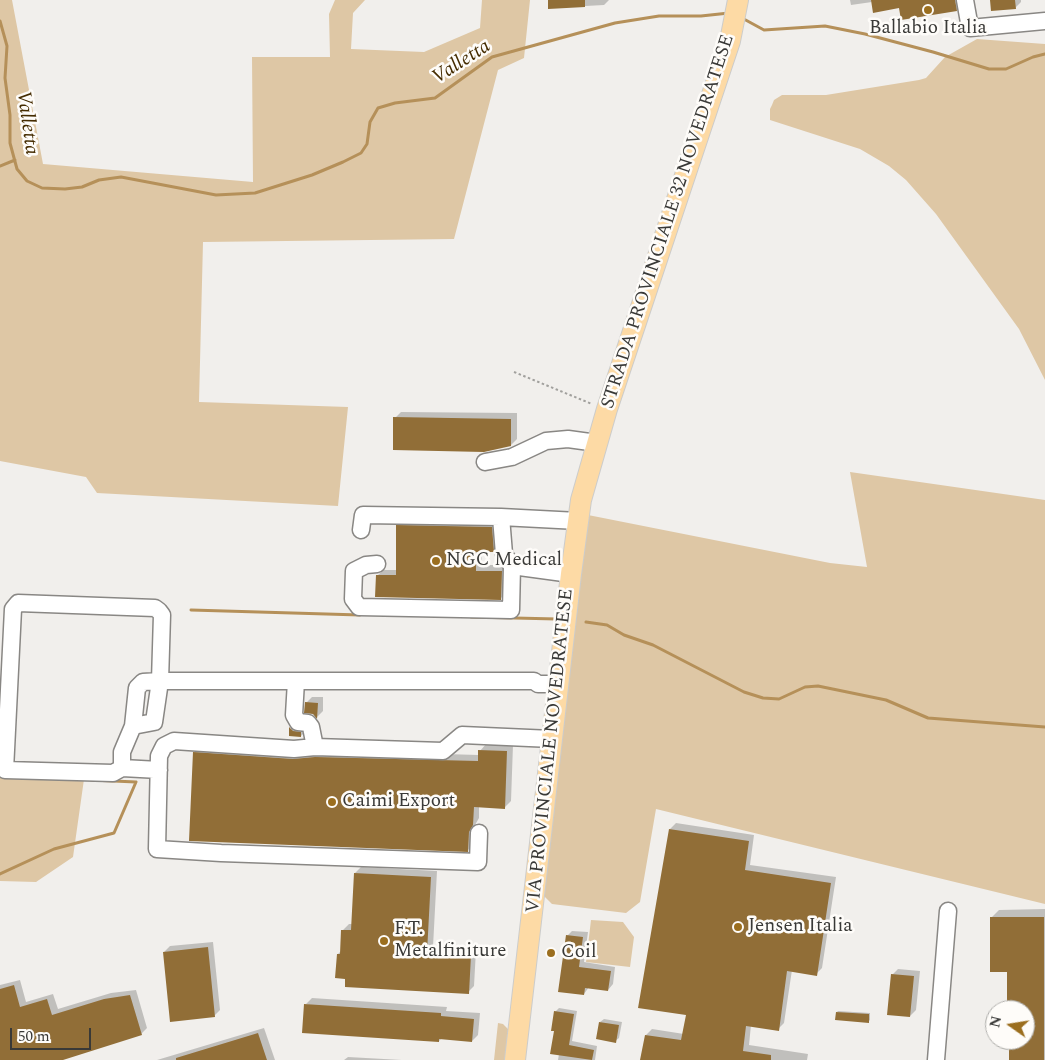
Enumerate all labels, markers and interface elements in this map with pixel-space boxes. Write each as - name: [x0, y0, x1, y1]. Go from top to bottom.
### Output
- marker: Ballabio Italia: [922, 4, 934, 16]
- place label: Ballabio Italia: [869, 18, 987, 40]
- street label: STRADA PROVINCIALE 32 NOVEDRATESE: [598, 32, 740, 412]
- water label: Valletta: [428, 35, 496, 91]
- water label: Valletta: [10, 89, 42, 157]
- place label: NGC Medical: [446, 550, 562, 572]
- marker: NGC Medical: [430, 555, 442, 567]
- street label: VIA PROVINCIALE NOVEDRATESE: [523, 588, 579, 914]
- place label: Caimi Export: [342, 791, 455, 813]
- marker: Caimi Export: [326, 796, 338, 808]
- place label: Jensen Italia: [748, 916, 853, 938]
- place label: F.T. Metalfiniture: [394, 919, 506, 963]
- marker: Jensen Italia: [732, 921, 744, 933]
- marker: F.T. Metalfiniture: [378, 935, 390, 947]
- place label: Coil: [561, 942, 597, 964]
- marker: Coil: [545, 947, 557, 959]
- north arrow: [985, 1000, 1035, 1050]
- text: N: [984, 1014, 1007, 1030]
- scale bar: [12, 1018, 94, 1050]
- text: 50 m: [18, 1025, 50, 1048]

